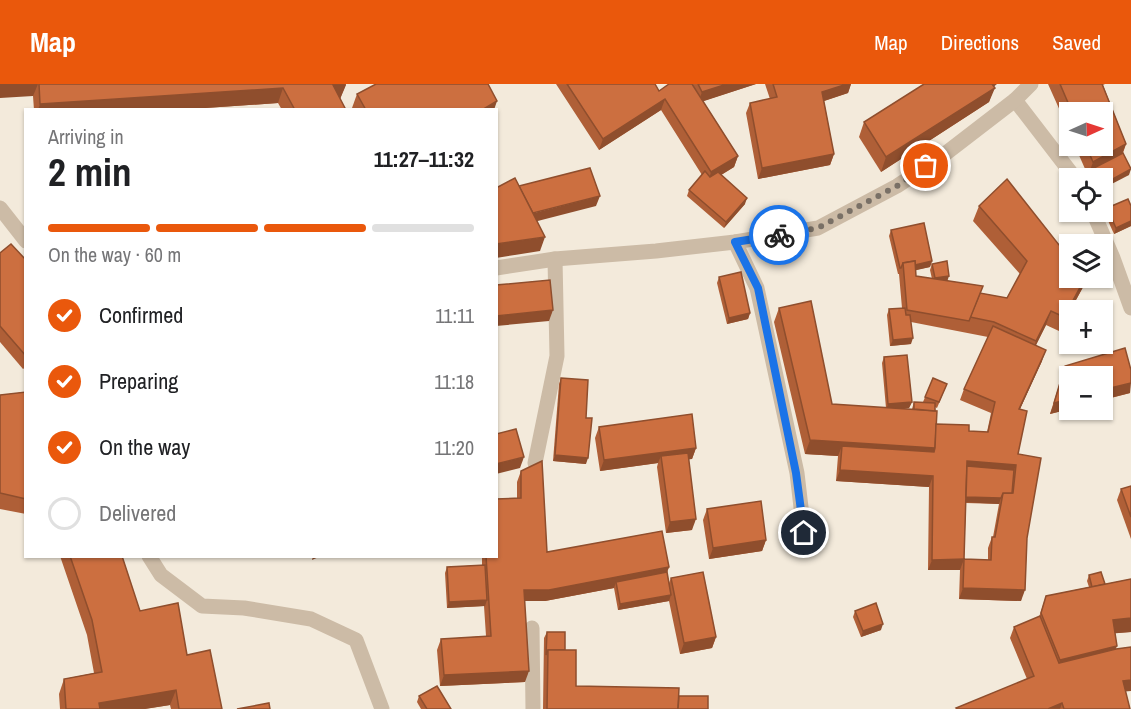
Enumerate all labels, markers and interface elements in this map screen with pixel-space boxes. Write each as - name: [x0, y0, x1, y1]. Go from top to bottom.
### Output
- text: Map: [30, 23, 76, 61]
- text: Map: [874, 28, 908, 57]
- text: Directions: [941, 28, 1019, 57]
- text: Saved: [1052, 28, 1101, 57]
- north arrow: [1059, 102, 1113, 156]
- map controls: [1059, 102, 1113, 420]
- text: Arriving in: [48, 123, 124, 150]
- pin: [900, 140, 951, 191]
- text: 11:27–11:32: [374, 144, 474, 174]
- text: 2 min: [48, 146, 132, 198]
- icon: bag: [909, 149, 942, 182]
- button: locate: [1059, 168, 1113, 222]
- courier: [749, 205, 809, 265]
- icon: bike: [763, 219, 796, 252]
- button: layers: [1059, 234, 1113, 288]
- text: On the way · 60 m: [48, 241, 181, 268]
- icon: check: [48, 299, 81, 332]
- text: Confirmed: [99, 300, 183, 330]
- button: +: [1059, 300, 1113, 354]
- text: 11:11: [435, 302, 474, 329]
- icon: check: [48, 365, 81, 398]
- text: Preparing: [99, 366, 178, 396]
- button: −: [1059, 366, 1113, 420]
- text: 11:18: [434, 368, 474, 395]
- icon: check: [48, 431, 81, 464]
- text: On the way: [99, 432, 190, 462]
- text: 11:20: [434, 434, 474, 461]
- text: Delivered: [99, 498, 176, 528]
- pin: [778, 507, 829, 558]
- icon: home: [787, 516, 820, 549]

